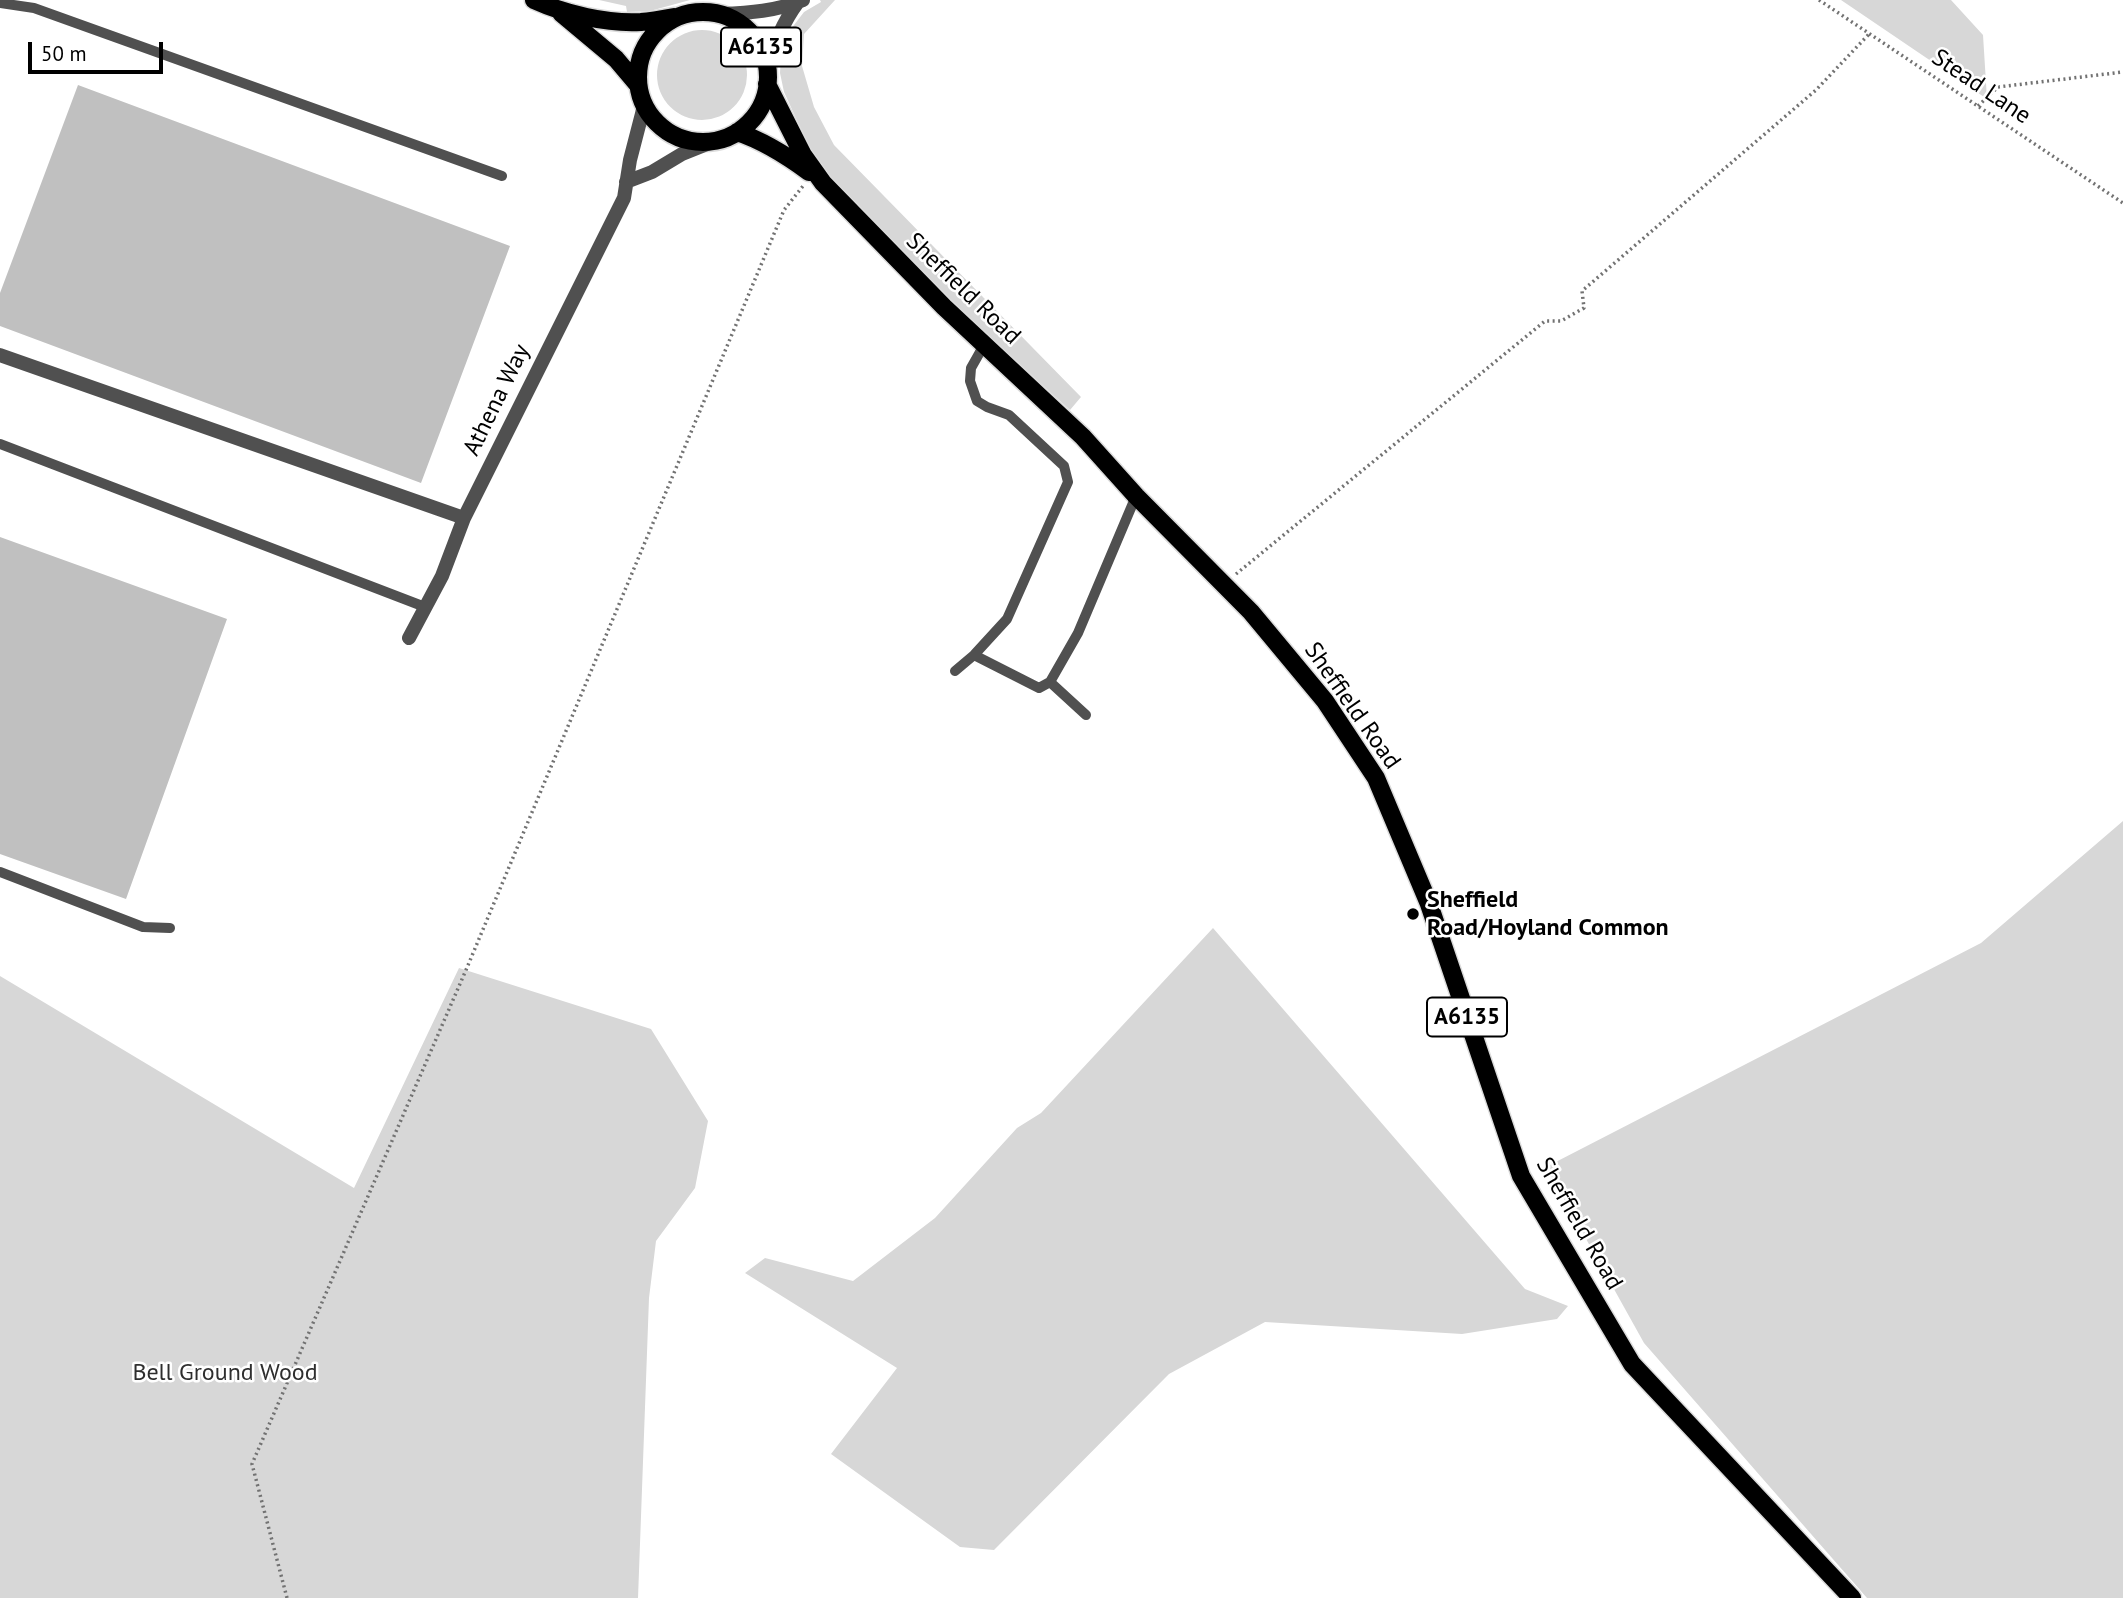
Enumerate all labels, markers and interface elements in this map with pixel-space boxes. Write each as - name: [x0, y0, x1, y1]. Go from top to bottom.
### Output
- scale bar: [32, 28, 166, 72]
- road number: A6135: [721, 28, 801, 66]
- text: 50 m: [41, 40, 87, 67]
- street label: Stead Lane: [1926, 43, 2036, 131]
- street label: Sheffield Road: [900, 227, 1026, 351]
- street label: Athena Way: [458, 340, 536, 460]
- street label: Sheffield Road: [1298, 637, 1406, 775]
- place label: Sheffield Road/Hoyland Common: [1427, 886, 1669, 942]
- marker: Sheffield Road/Hoyland Common: [1405, 906, 1421, 922]
- road number: A6135: [1427, 998, 1507, 1036]
- street label: Sheffield Road: [1530, 1153, 1628, 1295]
- park label: Bell Ground Wood: [132, 1359, 318, 1387]

